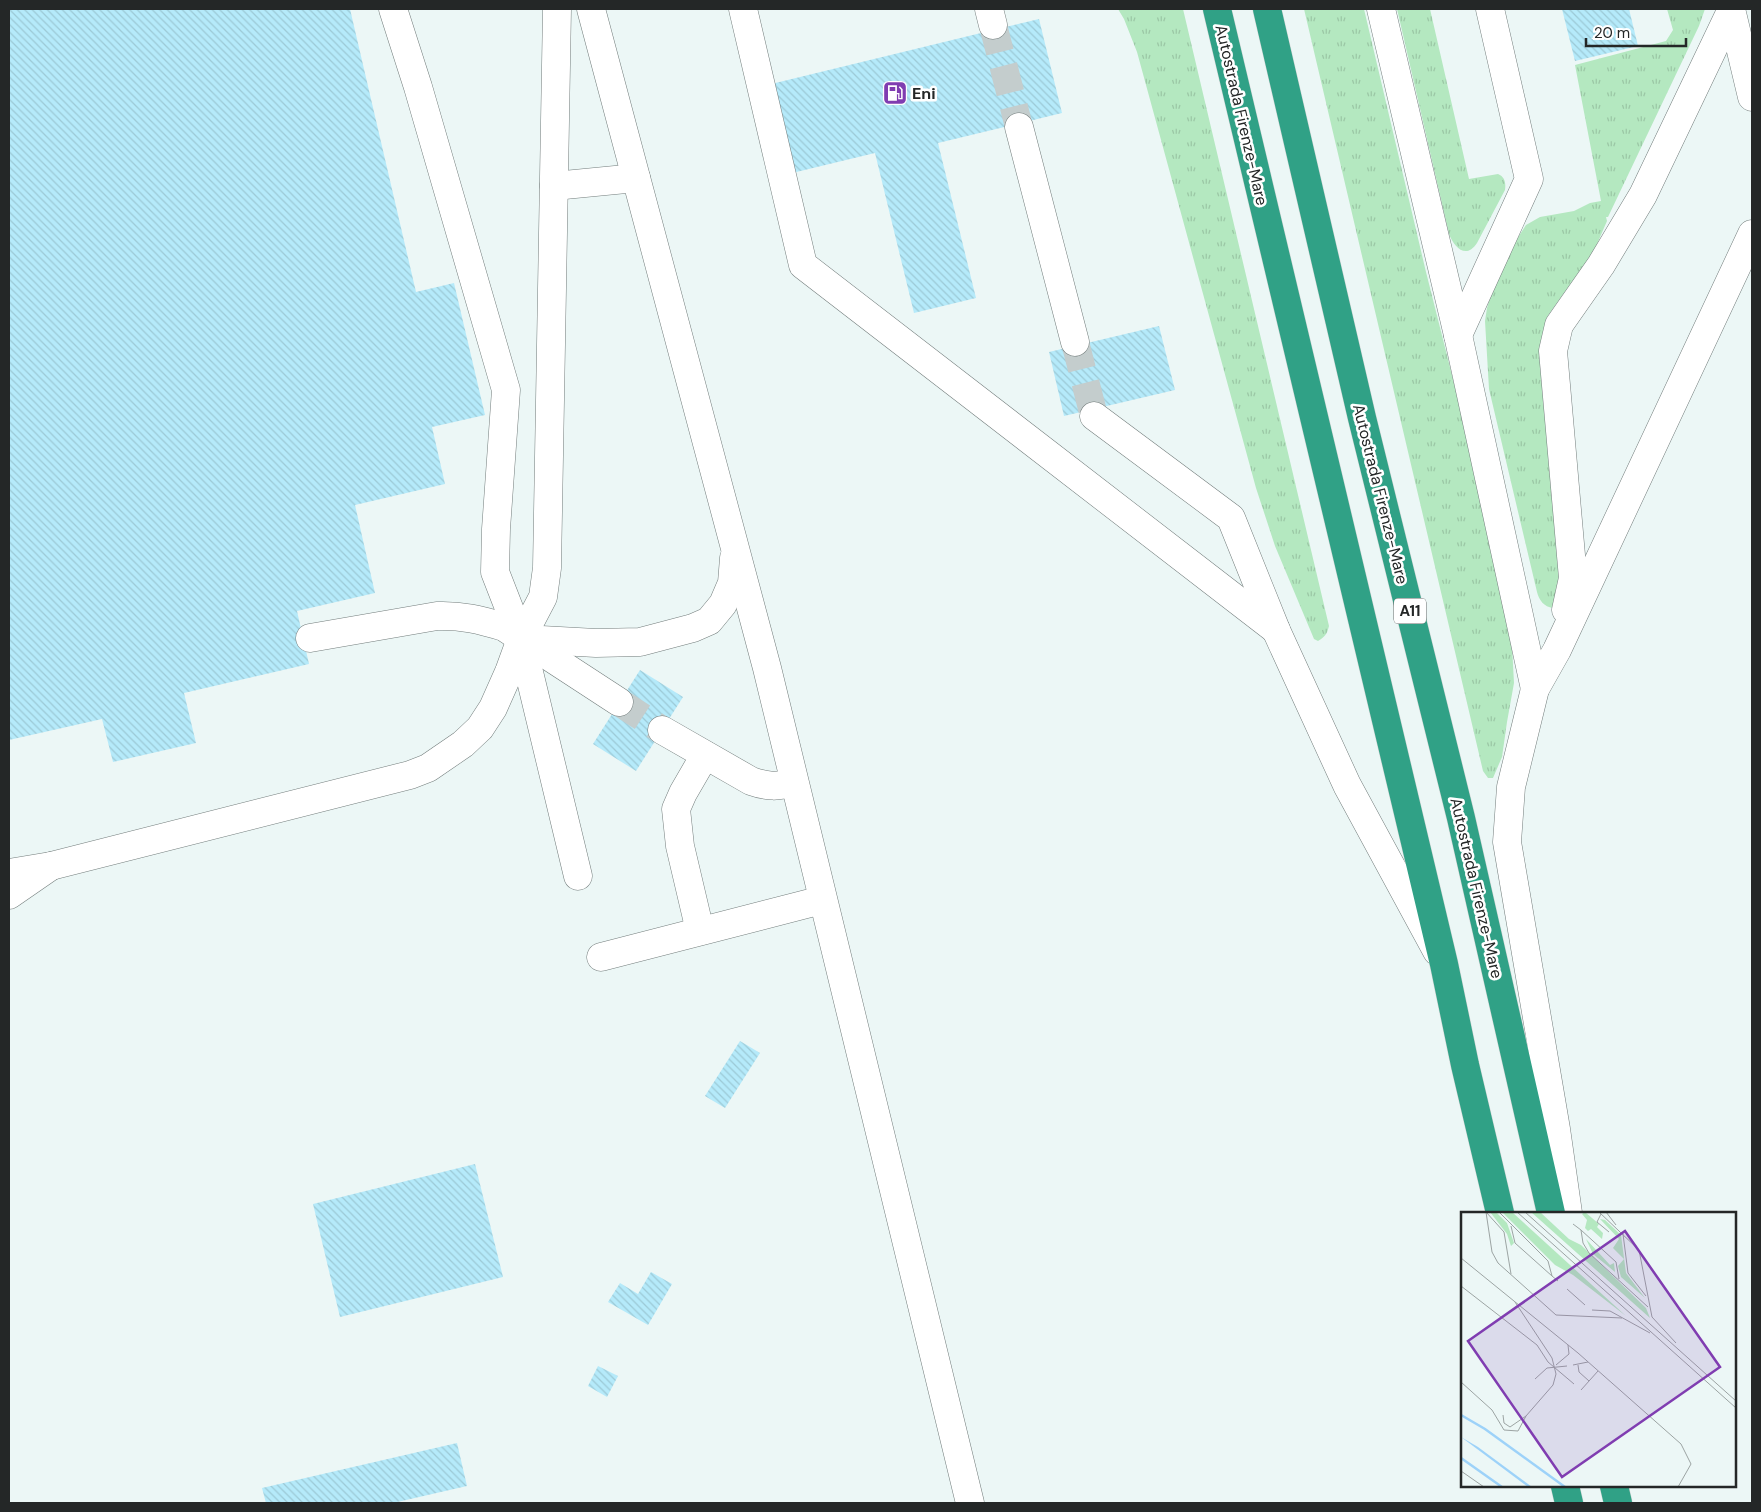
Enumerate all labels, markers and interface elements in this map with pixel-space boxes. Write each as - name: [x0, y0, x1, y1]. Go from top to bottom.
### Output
- scale bar: [1586, 15, 1686, 47]
- street label: Autostrada Firenze-Mare: [1210, 23, 1273, 208]
- text: 20 m: [1594, 23, 1630, 43]
- fuel station icon: Eni: [882, 80, 908, 106]
- place label: Eni: [912, 83, 936, 104]
- street label: Autostrada Firenze-Mare: [1348, 402, 1413, 586]
- road number: A11: [1394, 598, 1426, 624]
- street label: Autostrada Firenze-Mare: [1445, 796, 1508, 981]
- inset map: [1461, 1212, 1736, 1487]

